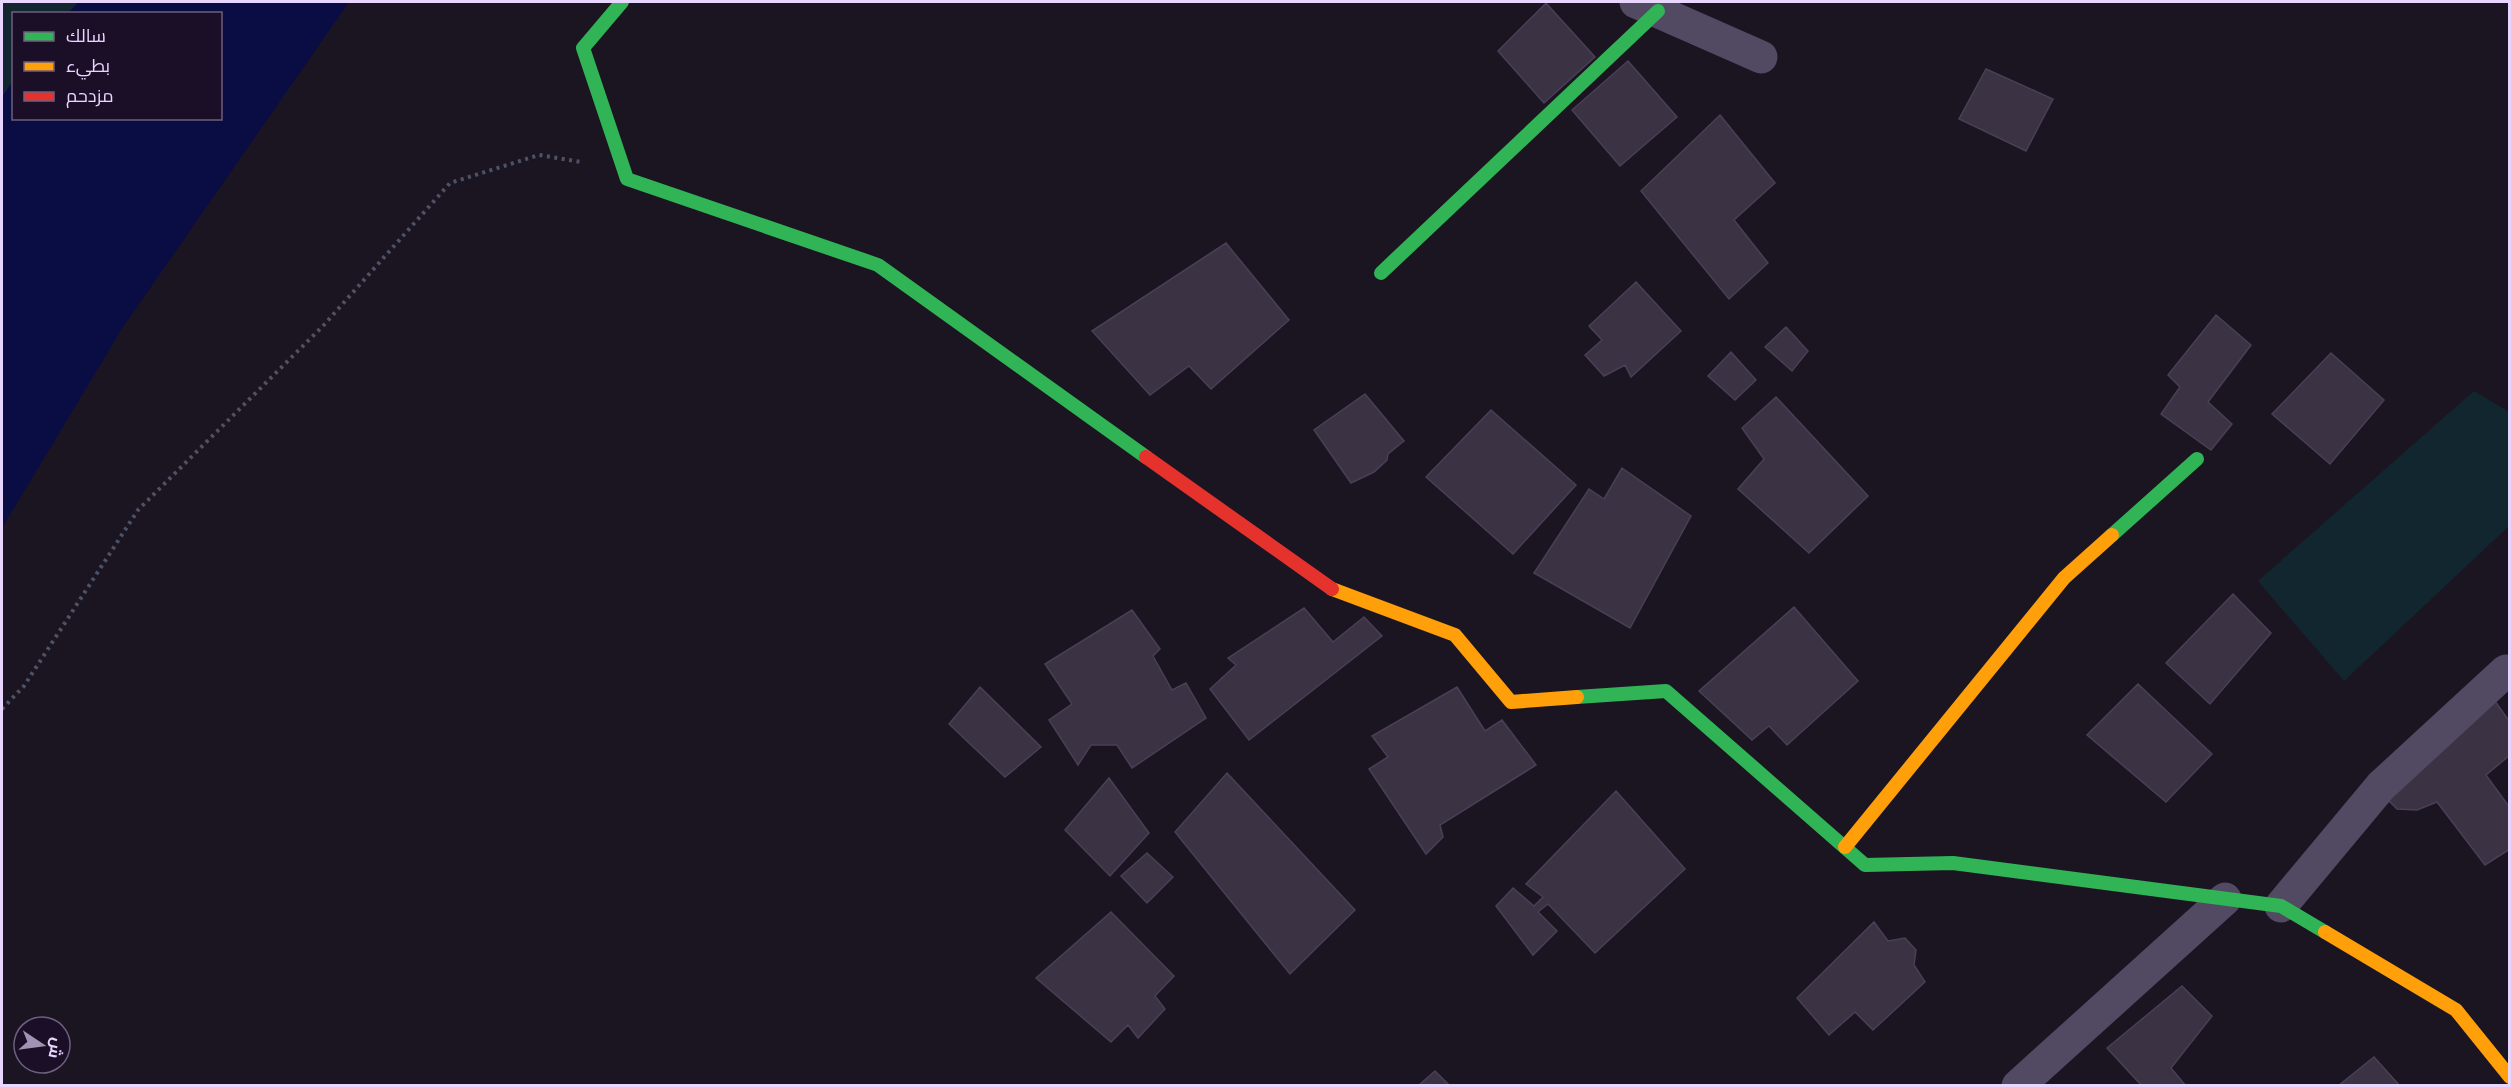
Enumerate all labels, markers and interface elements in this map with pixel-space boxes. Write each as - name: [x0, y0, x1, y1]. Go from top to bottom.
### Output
- legend: [12, 12, 222, 120]
- text: سالك: [66, 24, 106, 48]
- text: بطيء: [66, 54, 110, 80]
- text: مزدحم: [66, 84, 114, 108]
- north arrow: [12, 1015, 72, 1075]
- text: ش: [44, 1036, 69, 1061]

